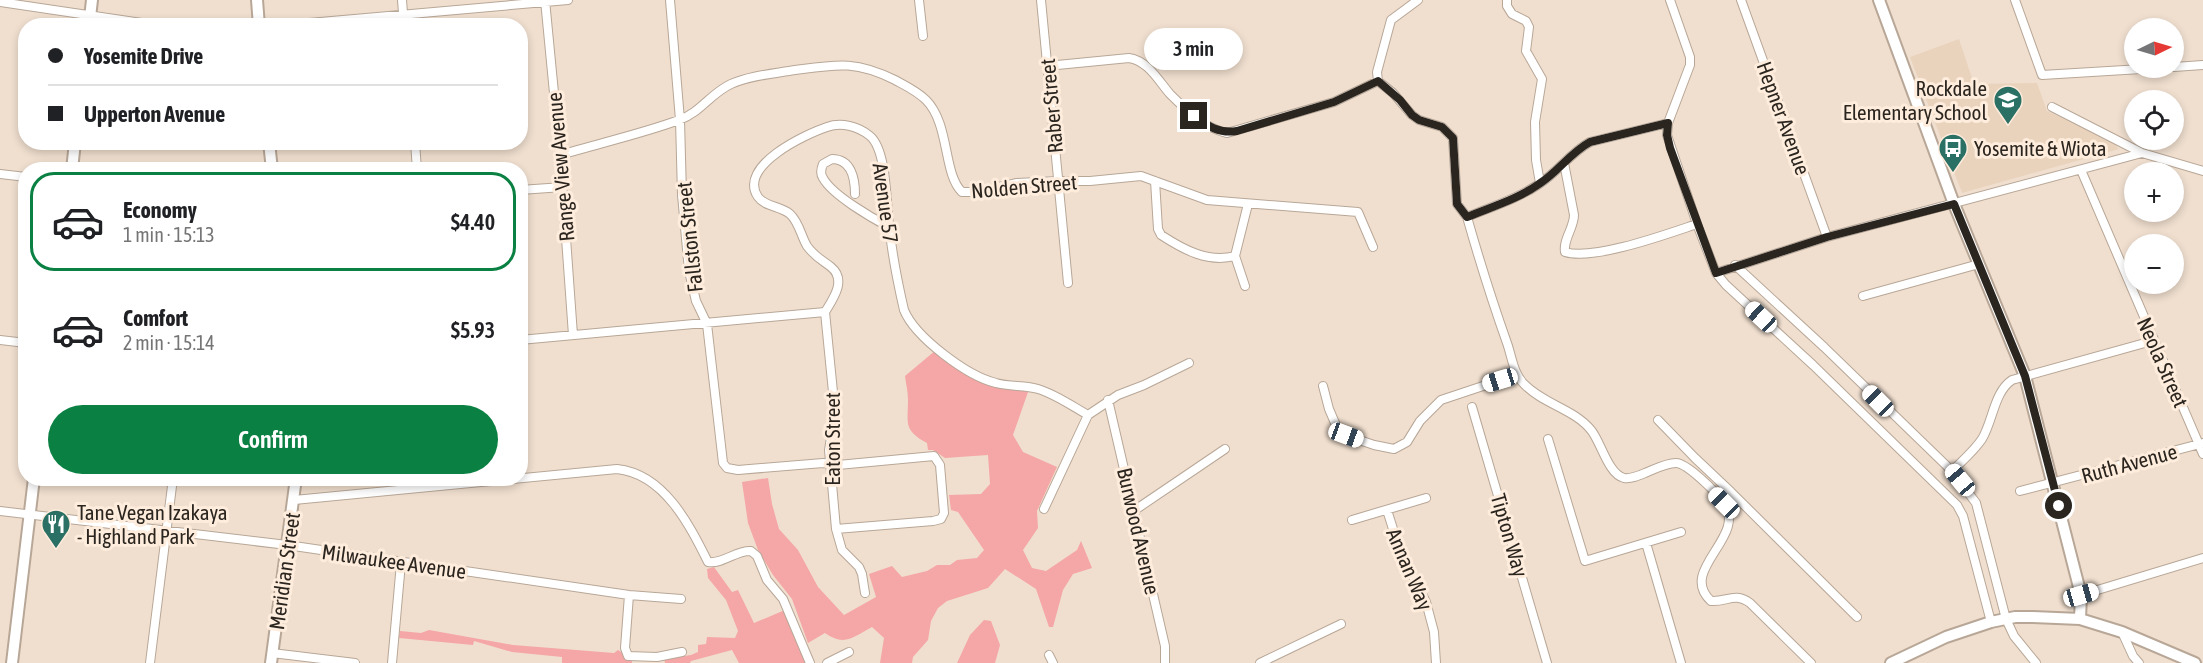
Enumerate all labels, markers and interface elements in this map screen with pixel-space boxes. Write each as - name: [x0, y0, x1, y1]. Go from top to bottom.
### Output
- north arrow: [2124, 18, 2184, 78]
- map controls: [2124, 18, 2184, 294]
- callout: 3 min: [1144, 29, 1244, 71]
- text: 3 min: [1173, 37, 1214, 60]
- text: Yosemite Drive: [84, 43, 203, 69]
- street label: Raber Street: [1035, 58, 1067, 154]
- street label: Hepner Avenue: [1752, 58, 1816, 178]
- place label: Rockdale Elementary School: [1843, 76, 1987, 124]
- school or university icon: Rockdale Elementary School: [1992, 84, 2024, 126]
- button: locate: [2124, 90, 2184, 150]
- street label: Range View Avenue: [542, 92, 578, 242]
- text: Upperton Avenue: [84, 101, 225, 127]
- route end: [1180, 102, 1207, 129]
- bus stop icon: Yosemite & Wiota: [1937, 132, 1969, 174]
- place label: Yosemite & Wiota: [1974, 136, 2107, 160]
- street label: Avenue 57: [868, 161, 904, 245]
- button: +: [2124, 162, 2184, 222]
- street label: Nolden Street: [970, 169, 1078, 203]
- street label: Fallston Street: [671, 180, 707, 294]
- icon: car: [51, 195, 105, 249]
- text: Economy: [123, 197, 197, 223]
- text: $4.40: [451, 209, 495, 235]
- text: 1 min · 15:13: [123, 223, 215, 246]
- button: −: [2124, 234, 2184, 294]
- car: [1742, 298, 1780, 336]
- icon: car: [51, 303, 105, 357]
- text: Comfort: [123, 305, 188, 331]
- street label: Neola Street: [2133, 313, 2193, 411]
- text: $5.93: [451, 317, 495, 343]
- text: 2 min · 15:14: [123, 331, 215, 354]
- car: [1480, 366, 1520, 394]
- car: [1859, 382, 1897, 420]
- street label: Eaton Street: [820, 392, 844, 486]
- button: Confirm: [48, 405, 498, 474]
- car: [1326, 420, 1366, 450]
- street label: Ruth Avenue: [2079, 439, 2179, 487]
- car: [1942, 460, 1978, 500]
- street label: Burwood Avenue: [1113, 465, 1165, 597]
- car: [1705, 484, 1743, 522]
- street label: Tipton Way: [1487, 491, 1533, 580]
- route start: [2045, 492, 2072, 519]
- place label: Tane Vegan Izakaya - Highland Park: [77, 500, 228, 548]
- restaurant icon: Tane Vegan Izakaya - Highland Park: [40, 508, 72, 550]
- street label: Meridian Street: [264, 511, 304, 631]
- street label: Annan Way: [1382, 524, 1438, 614]
- street label: Milwaukee Avenue: [320, 539, 468, 583]
- car: [2061, 581, 2101, 609]

